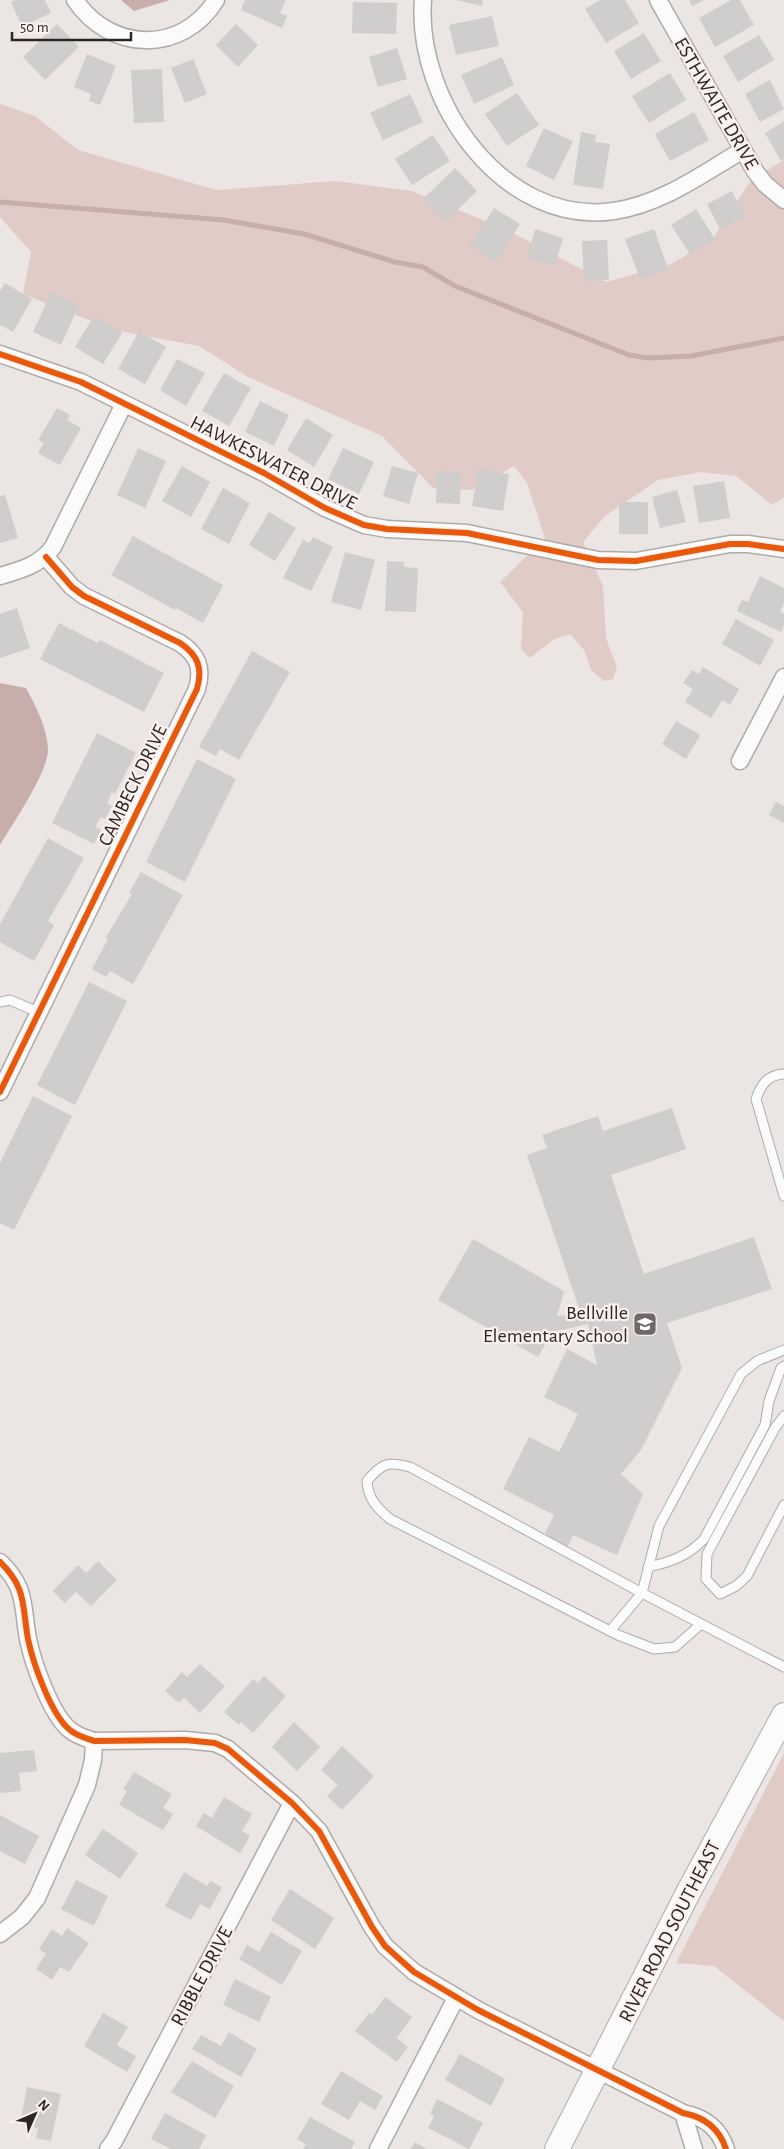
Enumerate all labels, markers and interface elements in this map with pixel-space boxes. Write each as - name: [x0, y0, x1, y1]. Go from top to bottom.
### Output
- scale bar: [12, 10, 131, 42]
- text: 50 m: [20, 20, 49, 35]
- street label: ESTHWAITE DRIVE: [670, 34, 762, 173]
- street label: HAWKESWATER DRIVE: [187, 412, 361, 514]
- street label: CAMBECK DRIVE: [95, 721, 171, 849]
- place label: Bellville Elementary School: [483, 1303, 628, 1346]
- school or university icon: Bellville Elementary School: [632, 1311, 658, 1337]
- street label: RIVER ROAD SOUTHEAST: [615, 1837, 724, 2025]
- street label: RIBBLE DRIVE: [167, 1923, 237, 2029]
- north arrow: [10, 2089, 60, 2139]
- text: N: [35, 2097, 52, 2114]

